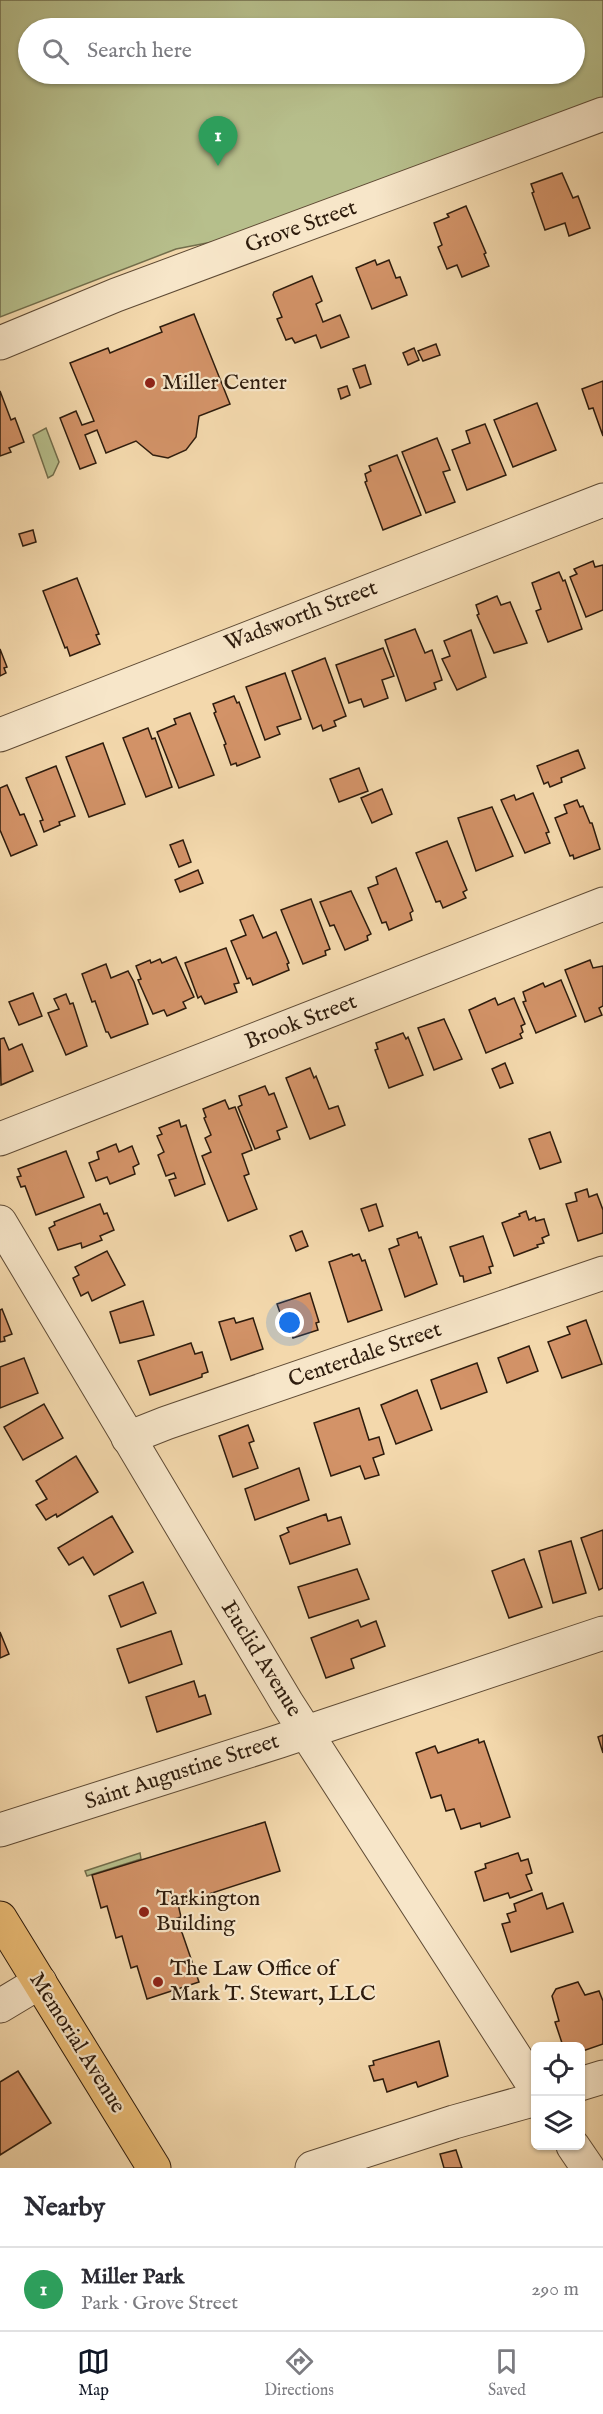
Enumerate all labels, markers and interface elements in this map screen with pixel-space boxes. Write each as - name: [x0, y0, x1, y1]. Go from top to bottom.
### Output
- search box: [18, 18, 585, 84]
- icon: search: [39, 35, 72, 68]
- text: Search here: [87, 37, 192, 65]
- pin: 1: [198, 116, 238, 166]
- street label: Grove Street: [242, 194, 361, 260]
- place label: Miller Center: [162, 369, 287, 397]
- marker: Miller Center: [143, 376, 157, 390]
- street label: Wadsworth Street: [221, 574, 382, 658]
- street label: Brook Street: [241, 988, 361, 1056]
- your location: [275, 1308, 304, 1337]
- street label: Centerdale Street: [285, 1316, 446, 1394]
- street label: Euclid Avenue: [214, 1596, 308, 1722]
- street label: Saint Augustine Street: [81, 1727, 283, 1817]
- place label: Tarkington Building: [156, 1885, 261, 1938]
- marker: Tarkington Building: [137, 1905, 151, 1919]
- place label: The Law Office of Mark T. Stewart, LLC: [170, 1955, 376, 2008]
- street label: Memorial Avenue: [23, 1967, 131, 2119]
- marker: The Law Office of Mark T. Stewart, LLC: [151, 1975, 165, 1989]
- map controls: [531, 2042, 585, 2150]
- button: locate: [531, 2042, 585, 2096]
- button: layers: [531, 2096, 585, 2150]
- text: Nearby: [24, 2191, 105, 2224]
- text: Miller Park: [81, 2263, 184, 2291]
- text: 1: [40, 2277, 47, 2302]
- text: 290 m: [531, 2277, 579, 2302]
- text: Park · Grove Street: [81, 2291, 238, 2316]
- tab: Map: [77, 2345, 110, 2401]
- tab: Directions: [264, 2345, 334, 2401]
- tab: Saved: [488, 2345, 526, 2401]

